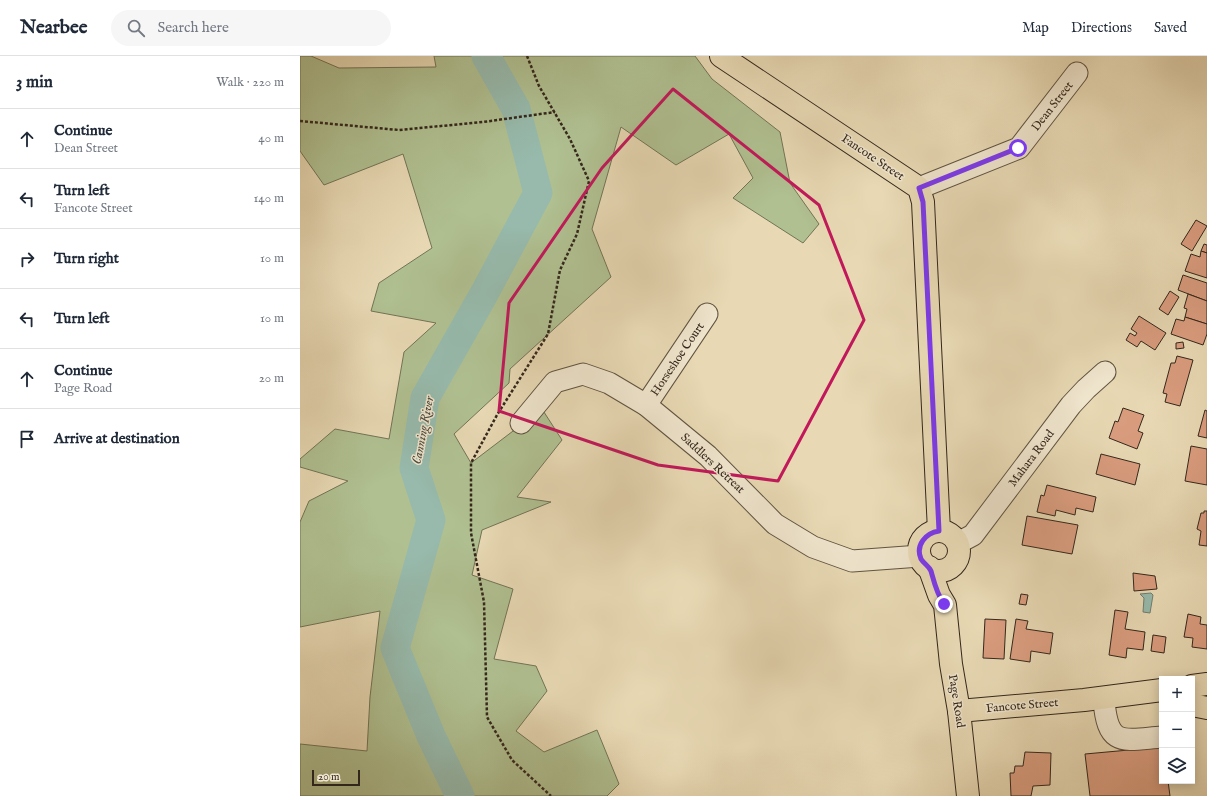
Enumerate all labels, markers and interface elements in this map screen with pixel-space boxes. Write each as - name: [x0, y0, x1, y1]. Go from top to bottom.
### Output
- search box: [111, 10, 391, 46]
- text: Nearbee: [20, 16, 87, 40]
- icon: search: [125, 17, 147, 39]
- text: Search here: [157, 18, 229, 37]
- text: Map: [1022, 19, 1049, 37]
- text: Directions: [1071, 19, 1132, 37]
- text: Saved: [1154, 19, 1187, 37]
- text: 3 min: [16, 72, 53, 93]
- text: Walk · 220 m: [216, 74, 284, 91]
- street label: Dean Street: [1028, 78, 1077, 134]
- text: Continue: [54, 121, 112, 140]
- icon: ahead: [16, 128, 38, 150]
- text: 40 m: [258, 130, 284, 147]
- street label: Fancote Street: [838, 131, 907, 184]
- route start: [1009, 139, 1027, 157]
- text: Dean Street: [54, 140, 118, 157]
- text: Turn left: [54, 181, 110, 200]
- icon: left: [16, 188, 38, 210]
- text: 140 m: [254, 190, 284, 207]
- text: Fancote Street: [54, 200, 133, 217]
- icon: right: [16, 248, 38, 270]
- text: Turn right: [54, 249, 119, 268]
- text: 10 m: [260, 250, 284, 267]
- icon: left: [16, 308, 38, 330]
- text: Turn left: [54, 309, 110, 328]
- text: 10 m: [260, 310, 284, 327]
- street label: Horseshoe Court: [647, 320, 708, 399]
- text: Continue: [54, 361, 112, 380]
- icon: ahead: [16, 368, 38, 390]
- text: 20 m: [259, 370, 284, 387]
- text: Page Road: [54, 380, 112, 397]
- water label: Canning River: [409, 394, 439, 466]
- street label: Mahara Road: [1005, 426, 1058, 490]
- icon: arrive: [16, 428, 38, 450]
- text: Arrive at destination: [54, 429, 180, 448]
- street label: Saddlers Retreat: [678, 430, 748, 497]
- route end: [935, 595, 953, 613]
- street label: Page Road: [945, 673, 968, 729]
- map controls: [1159, 676, 1195, 784]
- button: +: [1159, 676, 1195, 712]
- street label: Fancote Street: [985, 695, 1059, 716]
- button: −: [1159, 712, 1195, 748]
- button: layers: [1159, 748, 1195, 784]
- scale bar: [312, 768, 360, 787]
- text: 20 m: [318, 770, 339, 784]

